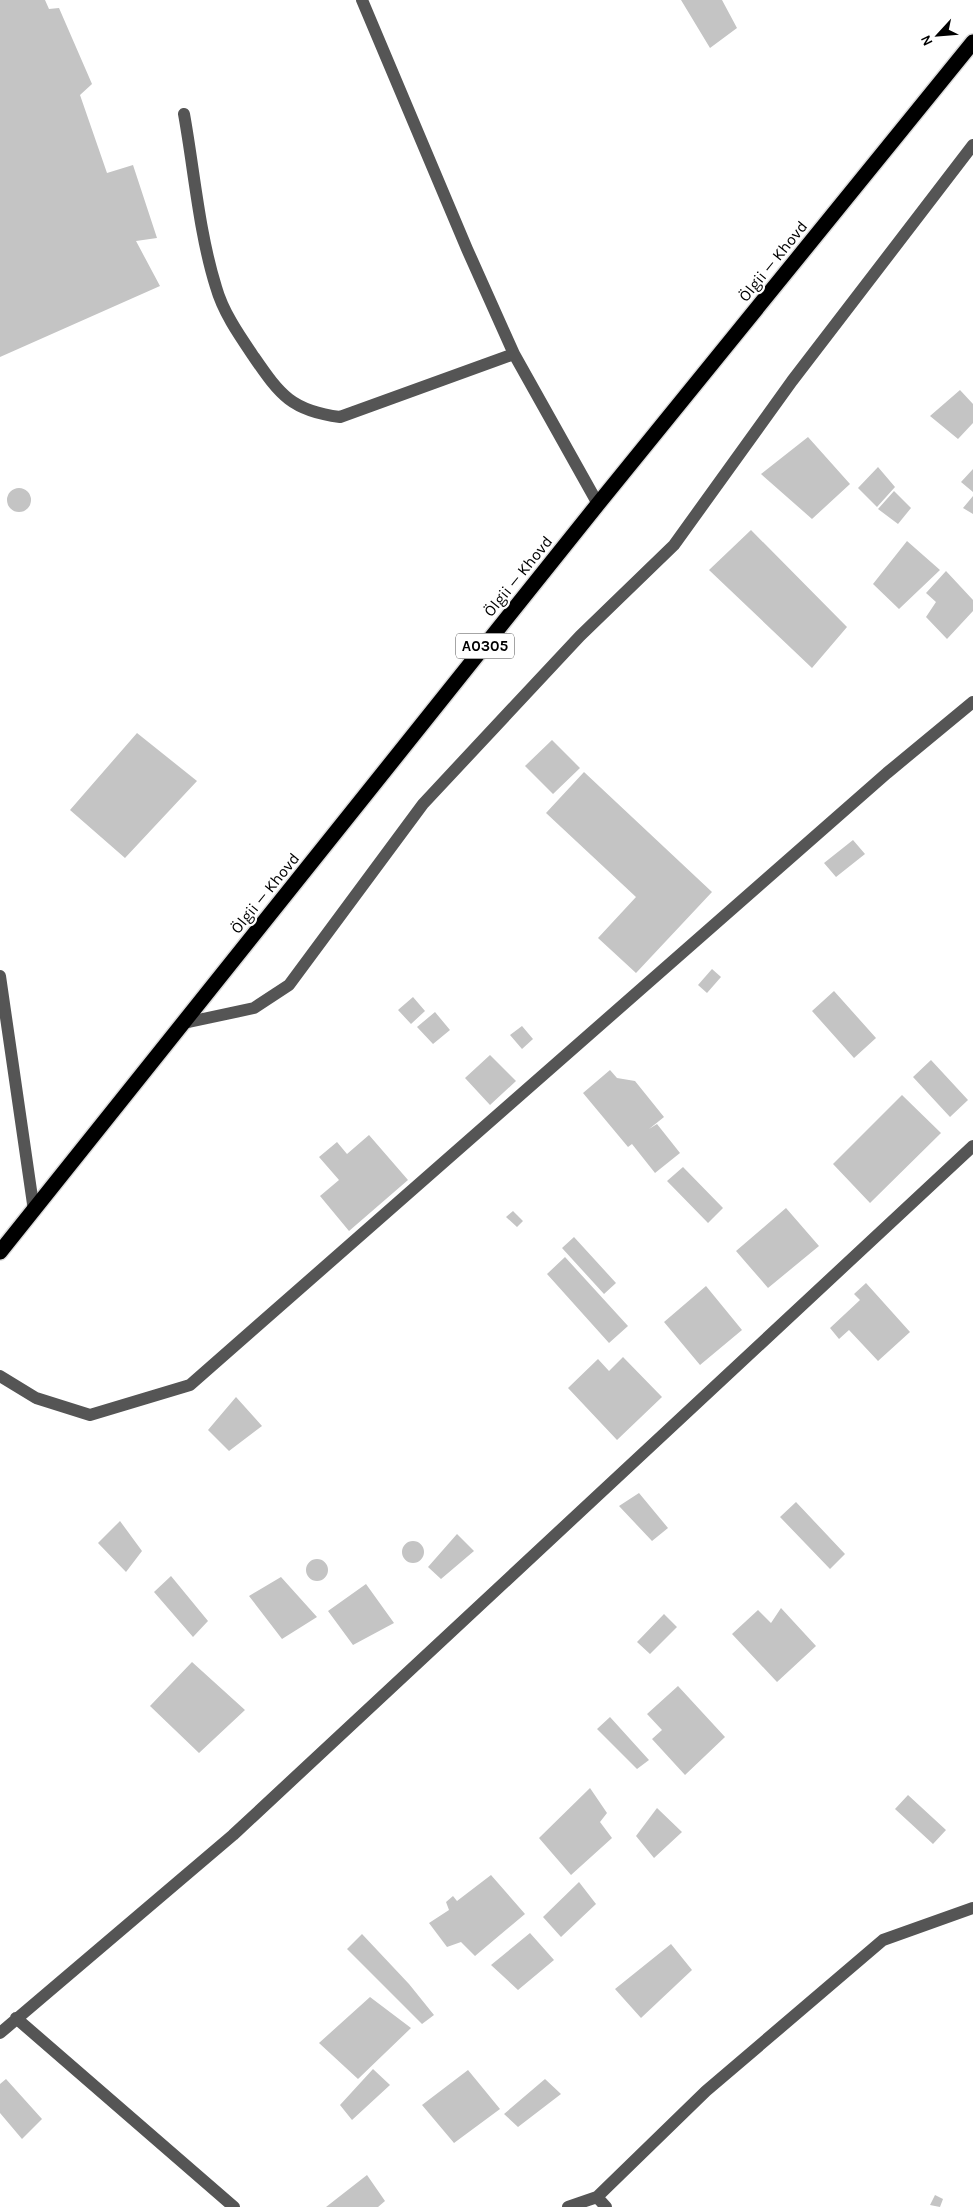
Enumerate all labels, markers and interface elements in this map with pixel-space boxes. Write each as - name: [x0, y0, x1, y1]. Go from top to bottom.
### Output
- north arrow: [913, 10, 963, 60]
- text: N: [917, 32, 937, 49]
- street label: Ölgii — Khovd: [735, 217, 811, 305]
- street label: Ölgii — Khovd: [480, 532, 556, 620]
- road number: A0305: [456, 634, 514, 658]
- street label: Ölgii — Khovd: [227, 849, 303, 937]

